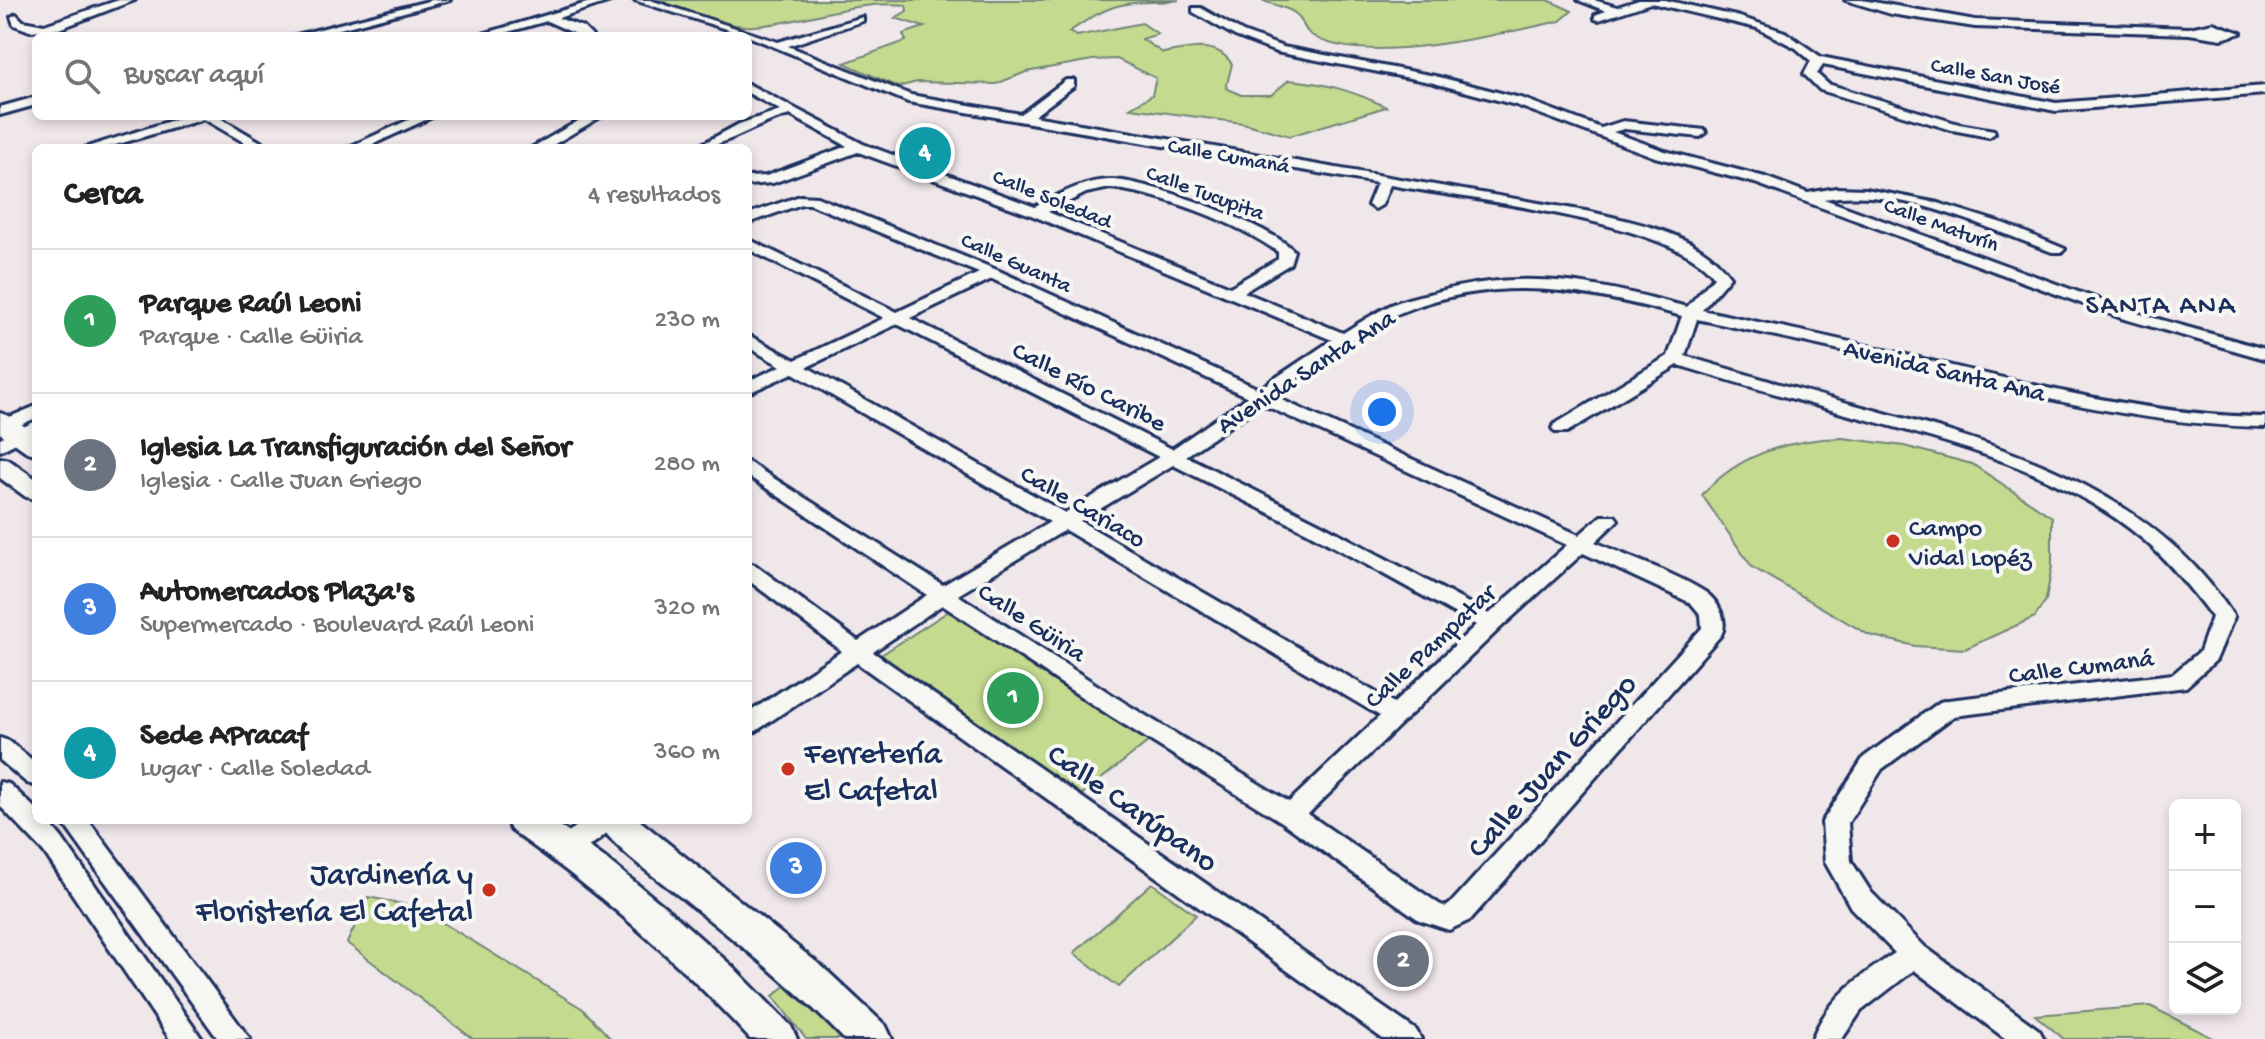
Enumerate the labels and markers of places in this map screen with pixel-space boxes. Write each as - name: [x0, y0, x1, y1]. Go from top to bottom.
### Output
- pin: 4: [899, 123, 951, 183]
- place label: Campo Vidal Lopéz: [1908, 515, 2033, 576]
- marker: Campo Vidal Lopéz: [1884, 532, 1902, 550]
- pin: 1: [987, 668, 1039, 728]
- place label: Ferretería El Cafetal: [803, 737, 943, 812]
- marker: Ferretería El Cafetal: [779, 760, 797, 778]
- pin: 3: [770, 838, 822, 898]
- place label: Jardinería y Floristería El Cafetal: [195, 858, 473, 933]
- marker: Jardinería y Floristería El Cafetal: [480, 881, 498, 899]
- pin: 2: [1377, 931, 1429, 991]

